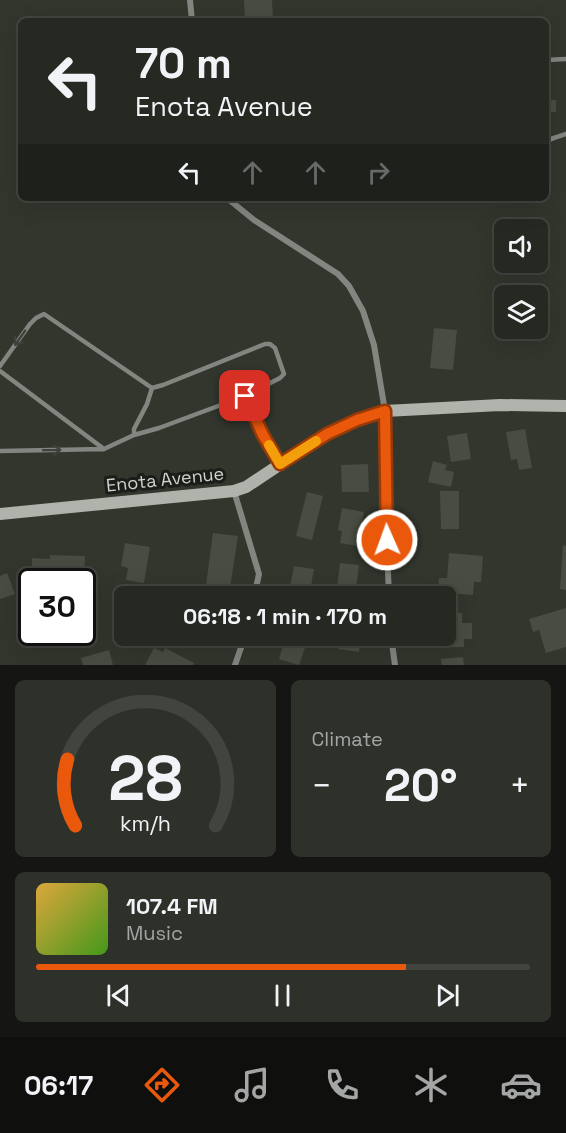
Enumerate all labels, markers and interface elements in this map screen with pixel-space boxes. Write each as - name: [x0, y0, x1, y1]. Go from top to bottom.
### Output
- text: 70 m: [135, 37, 232, 90]
- icon: left: [36, 42, 114, 120]
- text: Enota Avenue: [135, 89, 313, 124]
- icon: left: [173, 156, 206, 189]
- icon: ahead: [236, 156, 269, 189]
- icon: ahead: [299, 156, 332, 189]
- icon: right: [362, 156, 395, 189]
- map controls: [494, 219, 548, 339]
- button: sound: [494, 219, 548, 273]
- button: layers: [494, 285, 548, 339]
- one-way arrow: [14, 329, 26, 345]
- pin: [219, 370, 270, 421]
- icon: arrive: [228, 379, 261, 412]
- one-way arrow: [42, 444, 62, 456]
- street label: Enota Avenue: [105, 461, 225, 497]
- position arrow: [355, 508, 419, 572]
- speed limit sign: 30: [18, 568, 96, 646]
- text: 06:18 · 1 min · 170 m: [183, 602, 387, 630]
- text: Climate: [312, 726, 383, 752]
- text: 28: [108, 739, 182, 818]
- text: 20°: [384, 757, 458, 814]
- text: −: [312, 765, 332, 807]
- text: +: [510, 765, 530, 807]
- text: km/h: [120, 810, 171, 837]
- text: 107.4 FM: [126, 892, 218, 920]
- text: Music: [126, 920, 183, 946]
- icon: previous: [102, 979, 135, 1012]
- icon: pause: [266, 979, 299, 1012]
- icon: next: [431, 979, 464, 1012]
- icon: directions: [141, 1064, 183, 1106]
- icon: music: [231, 1064, 273, 1106]
- icon: phone: [321, 1064, 363, 1106]
- icon: climate: [410, 1064, 452, 1106]
- icon: car: [500, 1064, 542, 1106]
- text: 06:17: [24, 1068, 93, 1103]

